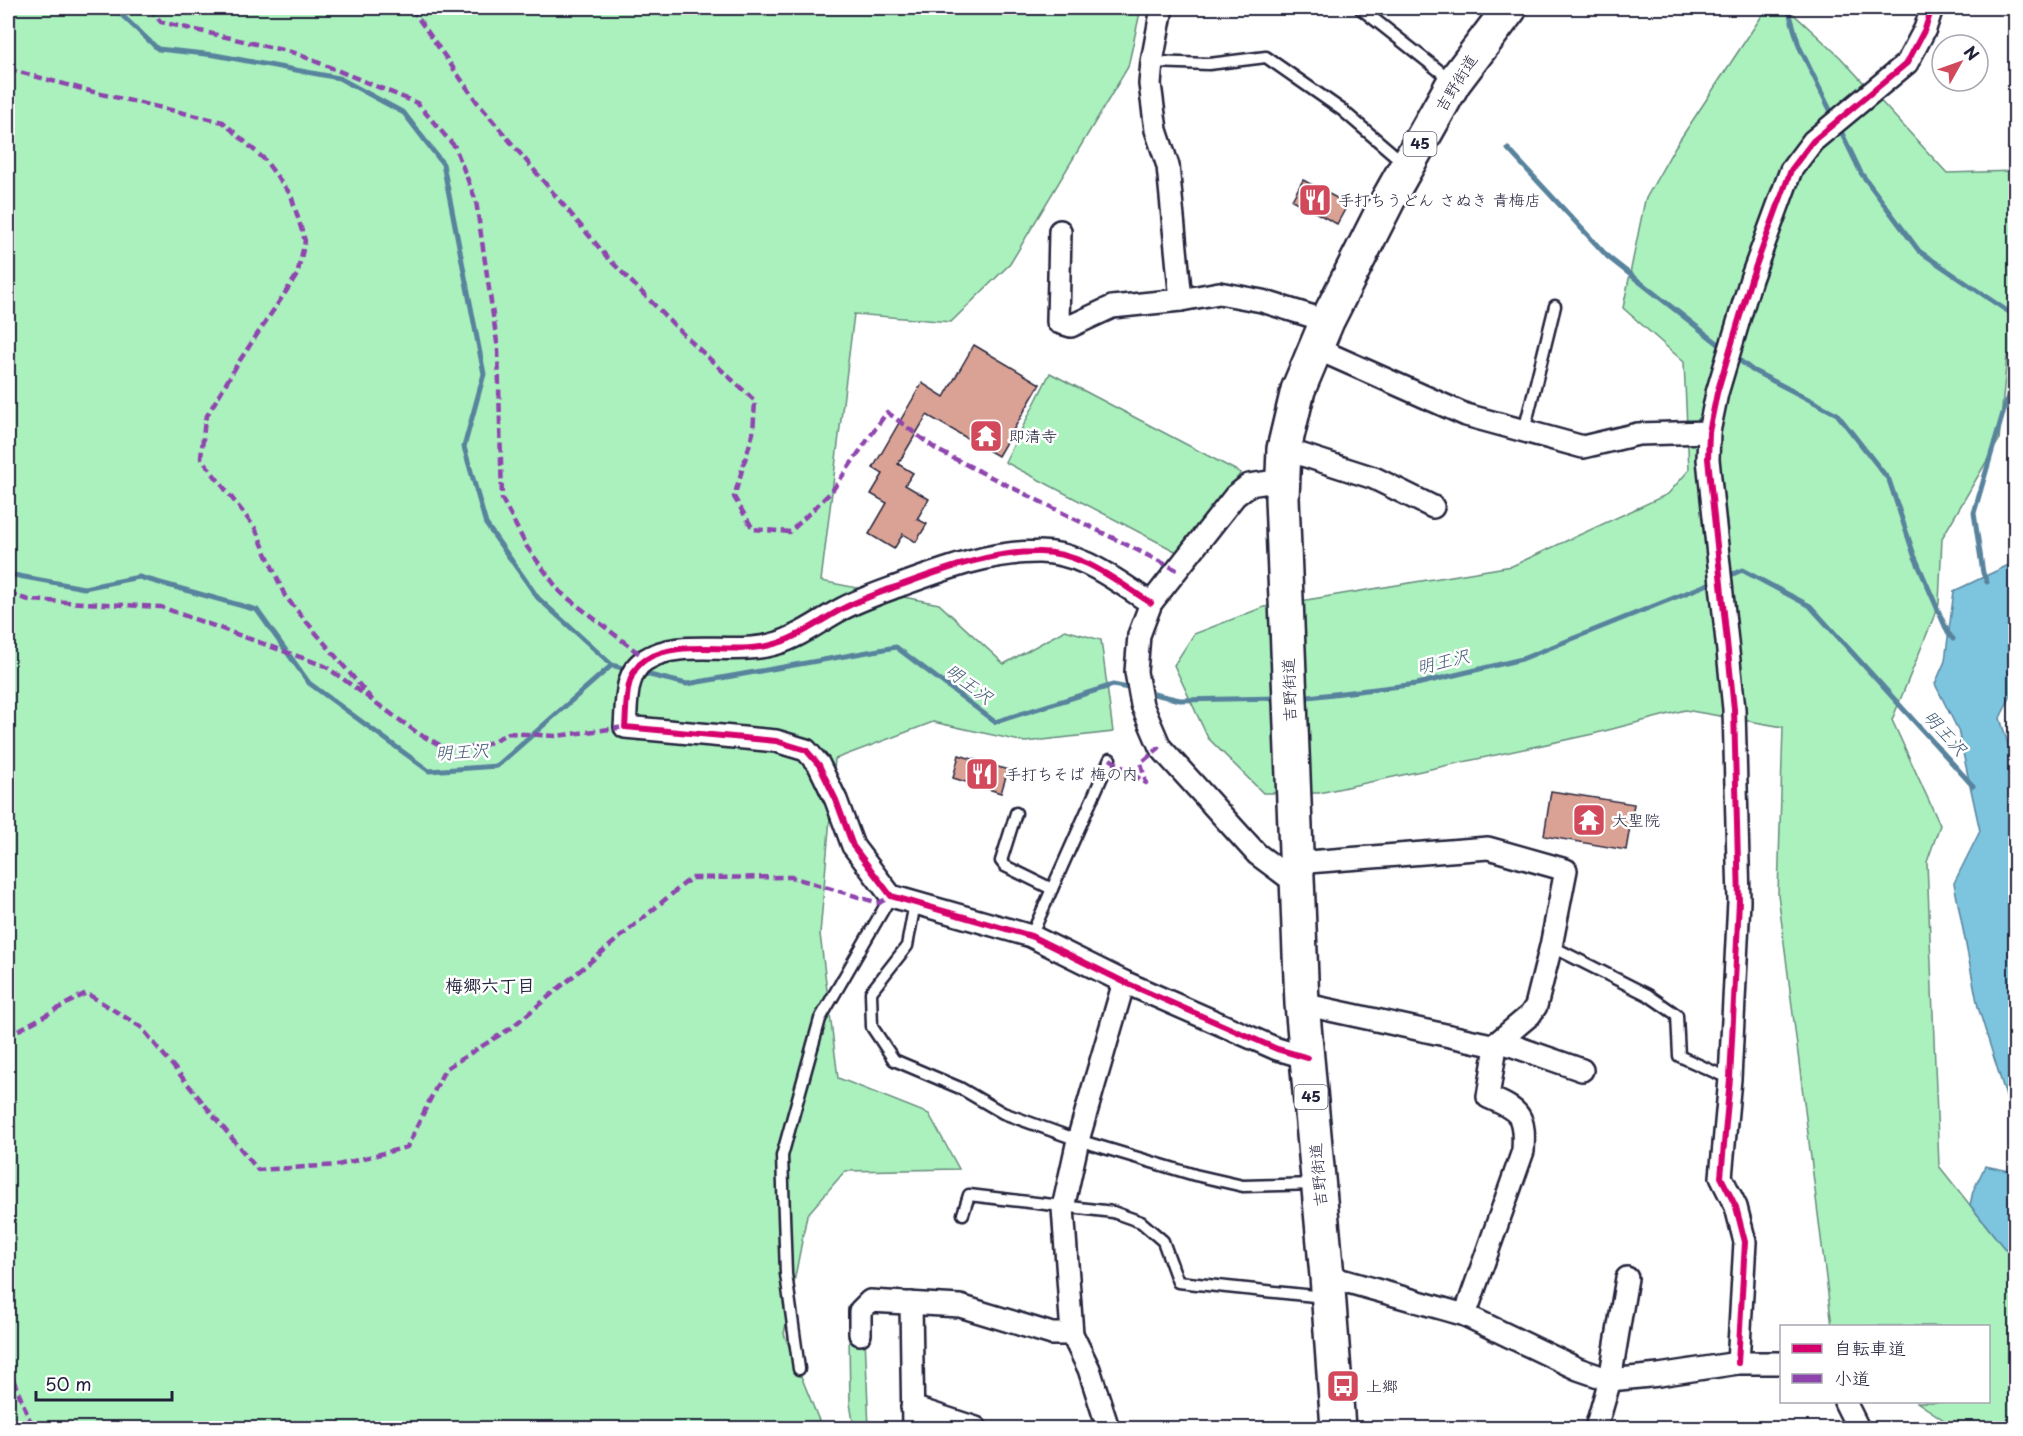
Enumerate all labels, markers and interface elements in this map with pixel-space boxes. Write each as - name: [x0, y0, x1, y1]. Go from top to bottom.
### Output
- north arrow: [1930, 33, 1990, 93]
- text: N: [1959, 40, 1986, 65]
- street label: 吉野街道: [1428, 49, 1482, 116]
- road number: 45: [1404, 132, 1436, 156]
- restaurant icon: 手打ちうどん さぬき 青梅店: [1297, 182, 1333, 218]
- place label: 手打ちうどん さぬき 青梅店: [1338, 187, 1541, 211]
- temple icon: 即清寺: [968, 418, 1004, 454]
- place label: 即清寺: [1009, 423, 1057, 447]
- water label: 明王沢: [1413, 641, 1473, 680]
- water label: 明王沢: [940, 656, 1000, 710]
- street label: 吉野街道: [1275, 658, 1301, 722]
- water label: 明王沢: [1918, 703, 1975, 762]
- water label: 明王沢: [434, 736, 491, 765]
- restaurant icon: 手打ちそば 梅の内: [964, 756, 1000, 792]
- place label: 手打ちそば 梅の内: [1005, 761, 1138, 785]
- temple icon: 大聖院: [1571, 802, 1607, 838]
- place label: 大聖院: [1612, 807, 1660, 831]
- district label: 梅郷六丁目: [445, 971, 535, 998]
- road number: 45: [1294, 1085, 1328, 1109]
- street label: 吉野街道: [1302, 1142, 1332, 1208]
- legend: [1780, 1325, 1990, 1403]
- text: 自転車道: [1834, 1334, 1906, 1361]
- scale bar: [36, 1364, 172, 1402]
- text: 小道: [1834, 1364, 1870, 1391]
- bus stop icon: 上郷: [1325, 1368, 1361, 1404]
- text: 50 m: [45, 1370, 92, 1397]
- place label: 上郷: [1366, 1373, 1398, 1397]

